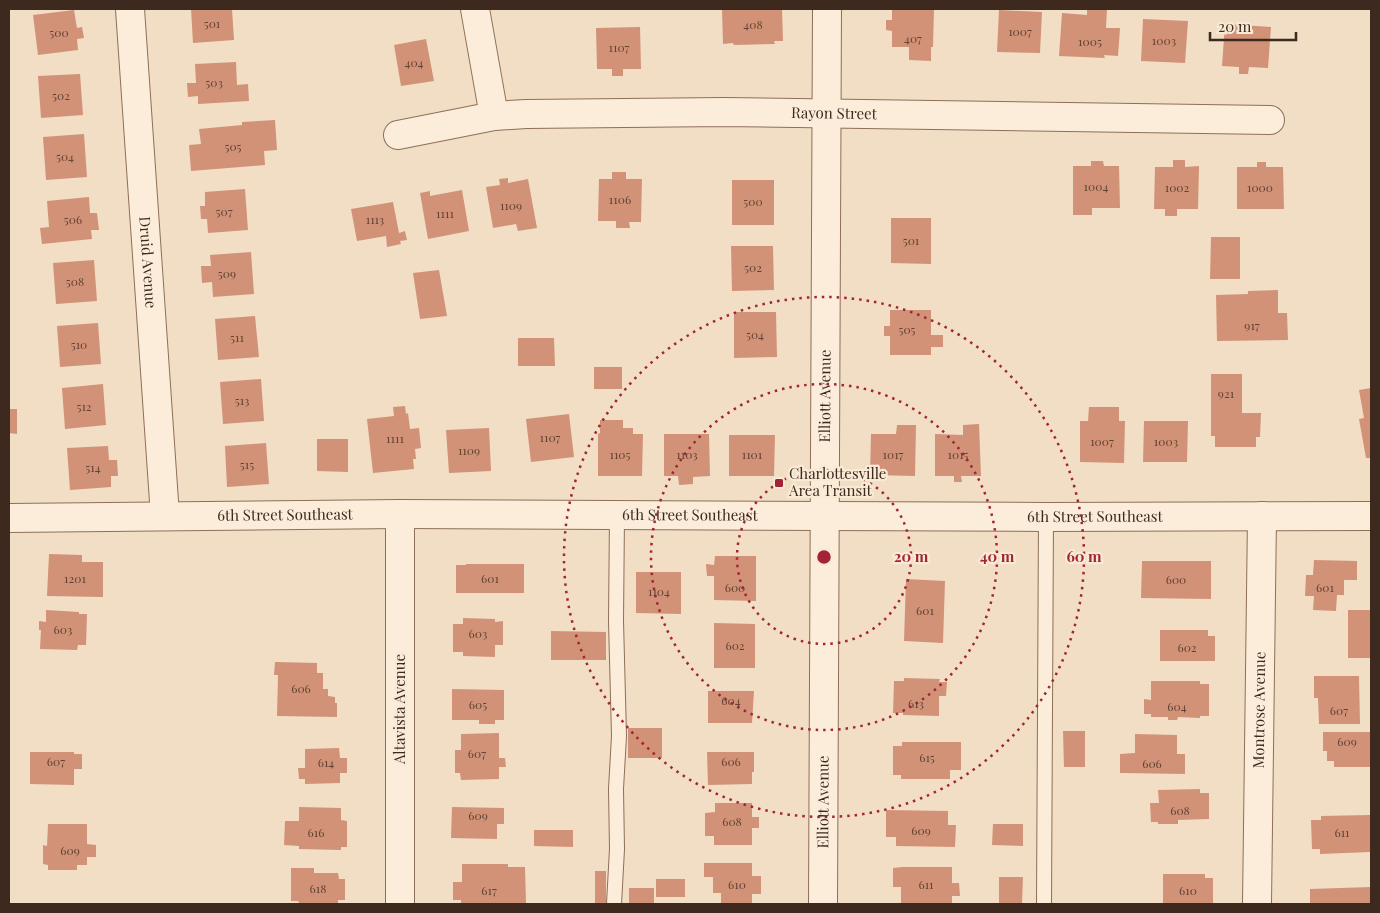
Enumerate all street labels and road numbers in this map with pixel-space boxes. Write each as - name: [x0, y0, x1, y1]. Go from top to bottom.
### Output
- street label: Rayon Street: [791, 102, 878, 123]
- street label: Druid Avenue: [135, 216, 162, 309]
- street label: Elliott Avenue: [814, 349, 834, 443]
- street label: 6th Street Southeast: [217, 503, 354, 525]
- street label: 6th Street Southeast: [622, 504, 759, 525]
- street label: 6th Street Southeast: [1027, 506, 1164, 526]
- street label: Montrose Avenue: [1248, 651, 1269, 769]
- street label: Altavista Avenue: [389, 654, 409, 765]
- street label: Elliott Avenue: [812, 755, 833, 849]

